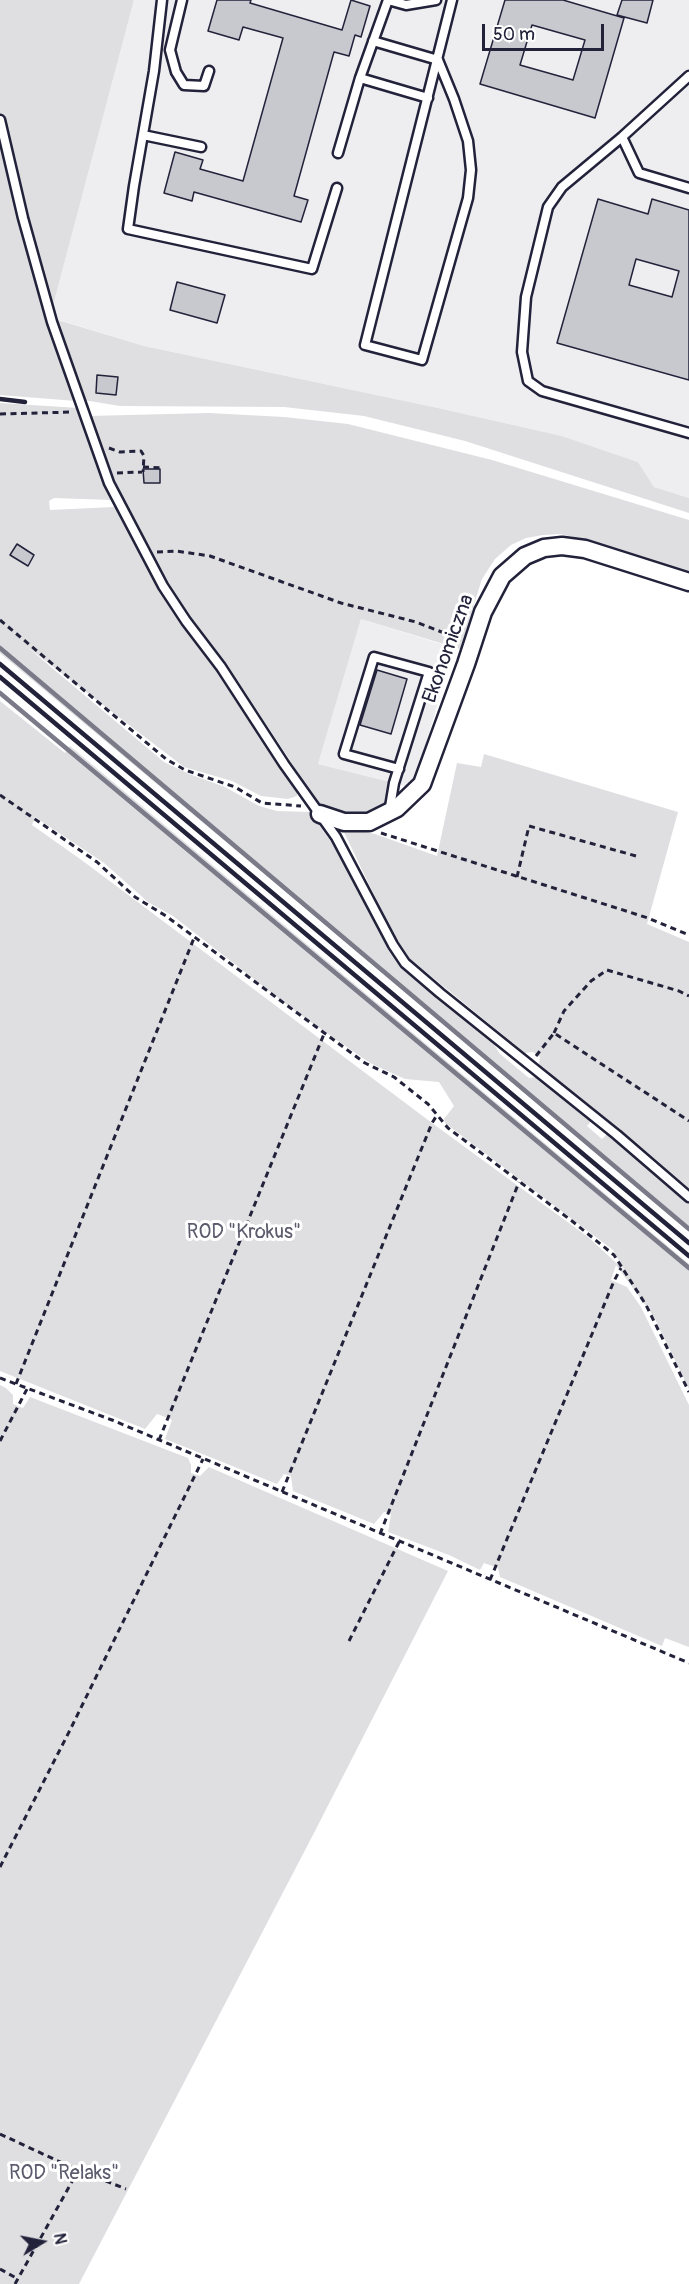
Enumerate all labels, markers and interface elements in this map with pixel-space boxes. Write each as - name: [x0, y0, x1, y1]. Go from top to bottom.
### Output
- scale bar: [485, 12, 606, 50]
- text: 50 m: [493, 23, 535, 46]
- street label: Ekonomiczna: [418, 591, 480, 707]
- park label: ROD "Krokus": [187, 1221, 301, 1245]
- park label: ROD "Relaks": [9, 2162, 119, 2186]
- north arrow: [12, 2212, 72, 2272]
- text: N: [49, 2232, 71, 2246]

